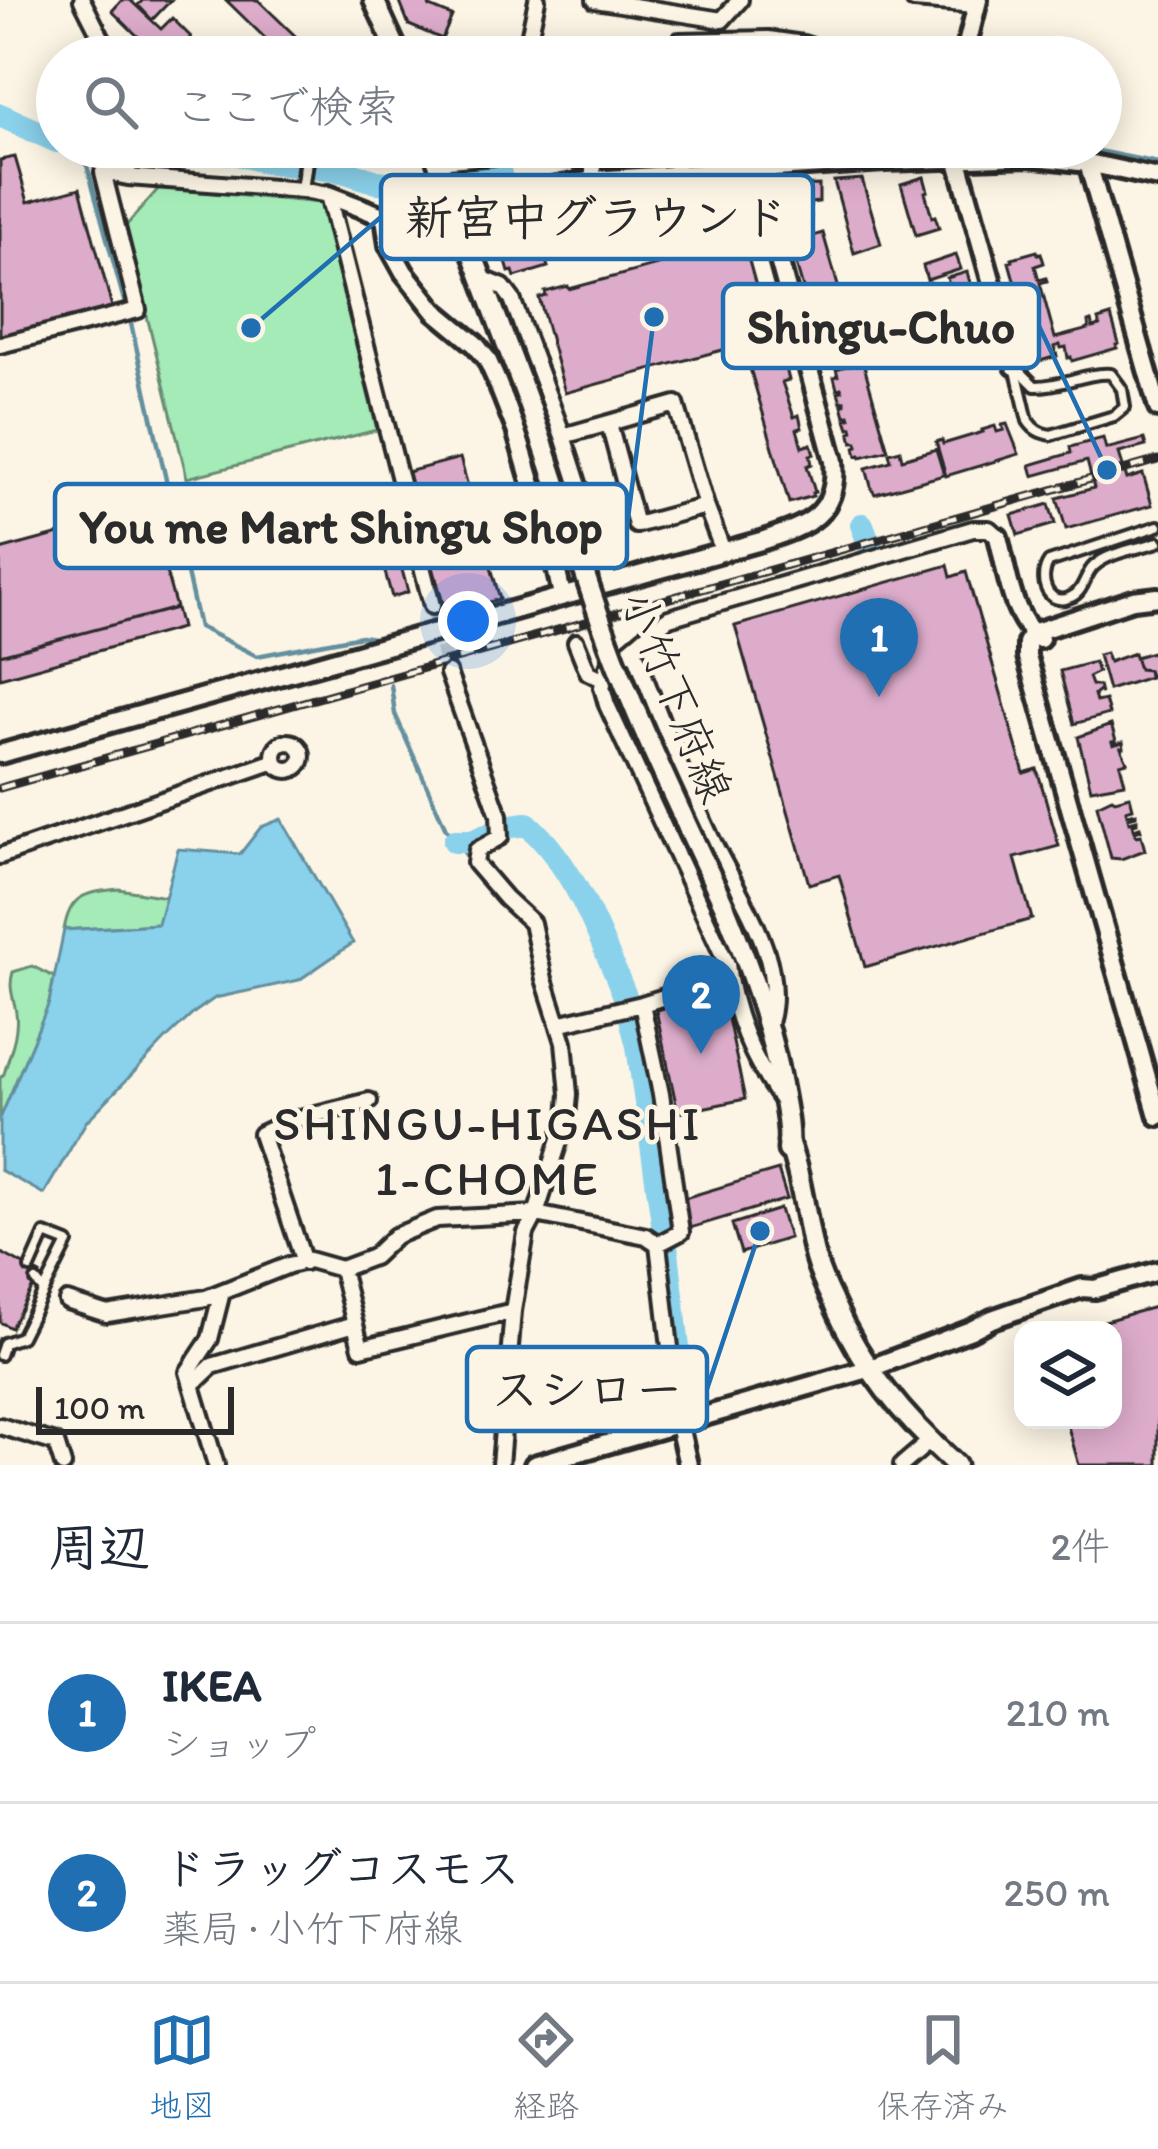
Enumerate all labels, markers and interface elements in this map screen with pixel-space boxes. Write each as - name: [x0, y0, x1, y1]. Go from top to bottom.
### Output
- search box: [36, 36, 1122, 168]
- icon: search: [78, 69, 144, 135]
- text: ここで検索: [174, 79, 399, 133]
- callout: 新宮中グラウンド: [381, 175, 813, 259]
- text: 新宮中グラウンド: [405, 188, 789, 246]
- callout: Shingu-Chuo: [723, 284, 1039, 368]
- text: Shingu-Chuo: [747, 297, 1015, 355]
- callout: You me Mart Shingu Shop: [55, 484, 627, 568]
- text: You me Mart Shingu Shop: [79, 497, 603, 555]
- street label: 小竹下府線: [610, 582, 744, 810]
- your location: [438, 591, 498, 651]
- pin: 1: [840, 598, 918, 697]
- pin: 2: [662, 955, 740, 1054]
- district label: SHINGU-HIGASHI 1-CHOME: [273, 1094, 703, 1207]
- map controls: [1014, 1321, 1122, 1429]
- button: layers: [1014, 1321, 1122, 1429]
- callout: スシロー: [467, 1347, 707, 1431]
- text: スシロー: [491, 1360, 683, 1418]
- scale bar: [36, 1381, 234, 1434]
- text: 100 m: [54, 1388, 145, 1427]
- text: 周辺: [48, 1517, 150, 1578]
- text: 2件: [1050, 1523, 1110, 1570]
- text: IKEA: [162, 1658, 262, 1712]
- text: 1: [78, 1689, 96, 1736]
- text: 210 m: [1006, 1689, 1110, 1736]
- text: ショップ: [162, 1720, 316, 1767]
- text: ドラッグコスモス: [162, 1841, 520, 1895]
- text: 2: [77, 1869, 97, 1916]
- text: 250 m: [1003, 1869, 1110, 1916]
- text: 薬局 · 小竹下府線: [162, 1905, 462, 1952]
- tab: 地図: [149, 2007, 215, 2127]
- tab: 経路: [513, 2007, 579, 2127]
- tab: 保存済み: [877, 2007, 1009, 2127]

